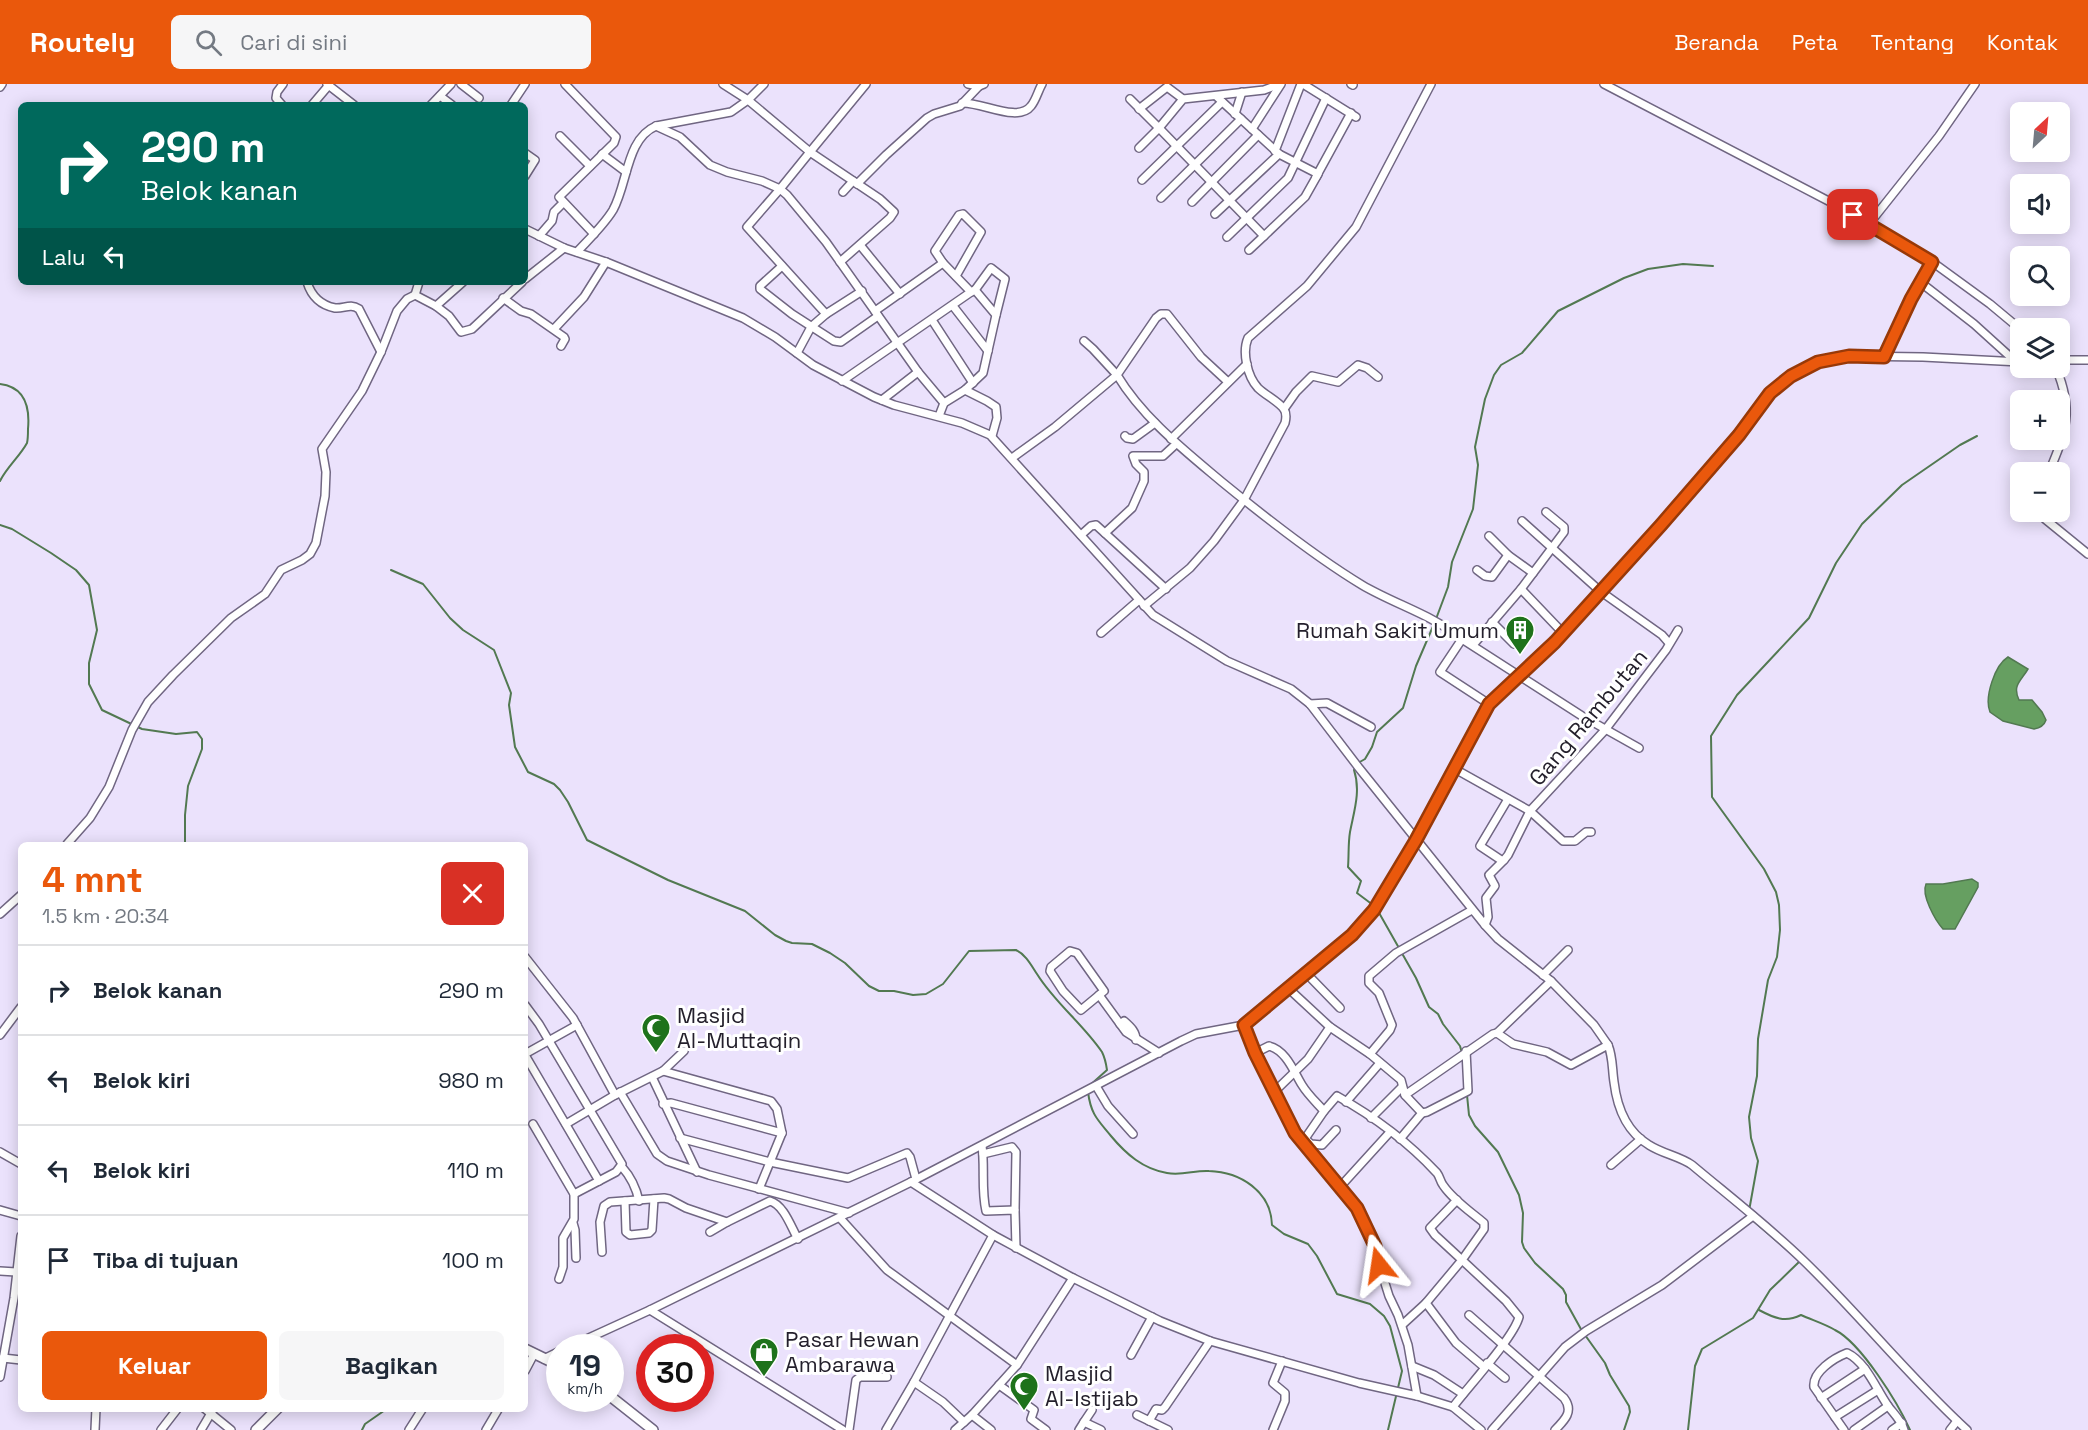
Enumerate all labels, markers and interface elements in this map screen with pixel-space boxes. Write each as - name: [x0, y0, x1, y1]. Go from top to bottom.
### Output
- search box: [171, 15, 591, 69]
- text: Routely: [30, 24, 135, 60]
- icon: search: [192, 26, 225, 59]
- text: Cari di sini: [240, 28, 347, 56]
- text: Beranda: [1674, 29, 1759, 56]
- text: Peta: [1792, 29, 1838, 56]
- text: Tentang: [1871, 29, 1954, 56]
- text: Kontak: [1987, 29, 2058, 56]
- north arrow: [2010, 102, 2070, 162]
- map controls: [2010, 102, 2070, 522]
- text: 290 m: [141, 121, 266, 174]
- icon: right: [42, 126, 120, 204]
- text: Belok kanan: [141, 173, 298, 208]
- button: sound: [2010, 174, 2070, 234]
- pin: [1827, 189, 1878, 240]
- icon: arrive: [1836, 198, 1869, 231]
- icon: left: [98, 240, 131, 273]
- text: Lalu: [42, 243, 86, 271]
- button: search: [2010, 246, 2070, 306]
- button: layers: [2010, 318, 2070, 378]
- button: +: [2010, 390, 2070, 450]
- button: −: [2010, 462, 2070, 522]
- building icon: Rumah Sakit Umum: [1504, 614, 1536, 656]
- place label: Rumah Sakit Umum: [1296, 616, 1499, 644]
- street label: Gang Rambutan: [1523, 643, 1653, 791]
- text: 4 mnt: [42, 857, 143, 903]
- button: close: [441, 862, 504, 925]
- text: 1.5 km · 20:34: [42, 903, 169, 929]
- icon: right: [42, 974, 75, 1007]
- text: Belok kanan: [93, 976, 222, 1004]
- text: 290 m: [439, 976, 504, 1004]
- place label: Masjid Al-Muttaqin: [677, 1001, 801, 1054]
- mosque icon: Masjid Al-Muttaqin: [640, 1012, 672, 1054]
- icon: left: [42, 1064, 75, 1097]
- text: Belok kiri: [93, 1066, 190, 1094]
- text: 980 m: [438, 1066, 504, 1094]
- icon: left: [42, 1154, 75, 1187]
- text: Belok kiri: [93, 1156, 190, 1184]
- text: 110 m: [447, 1156, 504, 1184]
- position arrow: [1347, 1233, 1411, 1297]
- icon: arrive: [42, 1244, 75, 1277]
- text: Tiba di tujuan: [93, 1246, 239, 1274]
- text: 100 m: [442, 1246, 504, 1274]
- place label: Pasar Hewan Ambarawa: [785, 1325, 919, 1378]
- button: Keluar: [42, 1331, 267, 1400]
- button: Bagikan: [279, 1331, 504, 1400]
- speed limit sign: 30: [636, 1334, 714, 1412]
- shop icon: Pasar Hewan Ambarawa: [748, 1336, 780, 1378]
- text: 19: [569, 1346, 601, 1385]
- place label: Masjid Al-Istijab: [1045, 1359, 1139, 1412]
- mosque icon: Masjid Al-Istijab: [1008, 1370, 1040, 1412]
- text: km/h: [567, 1379, 603, 1398]

